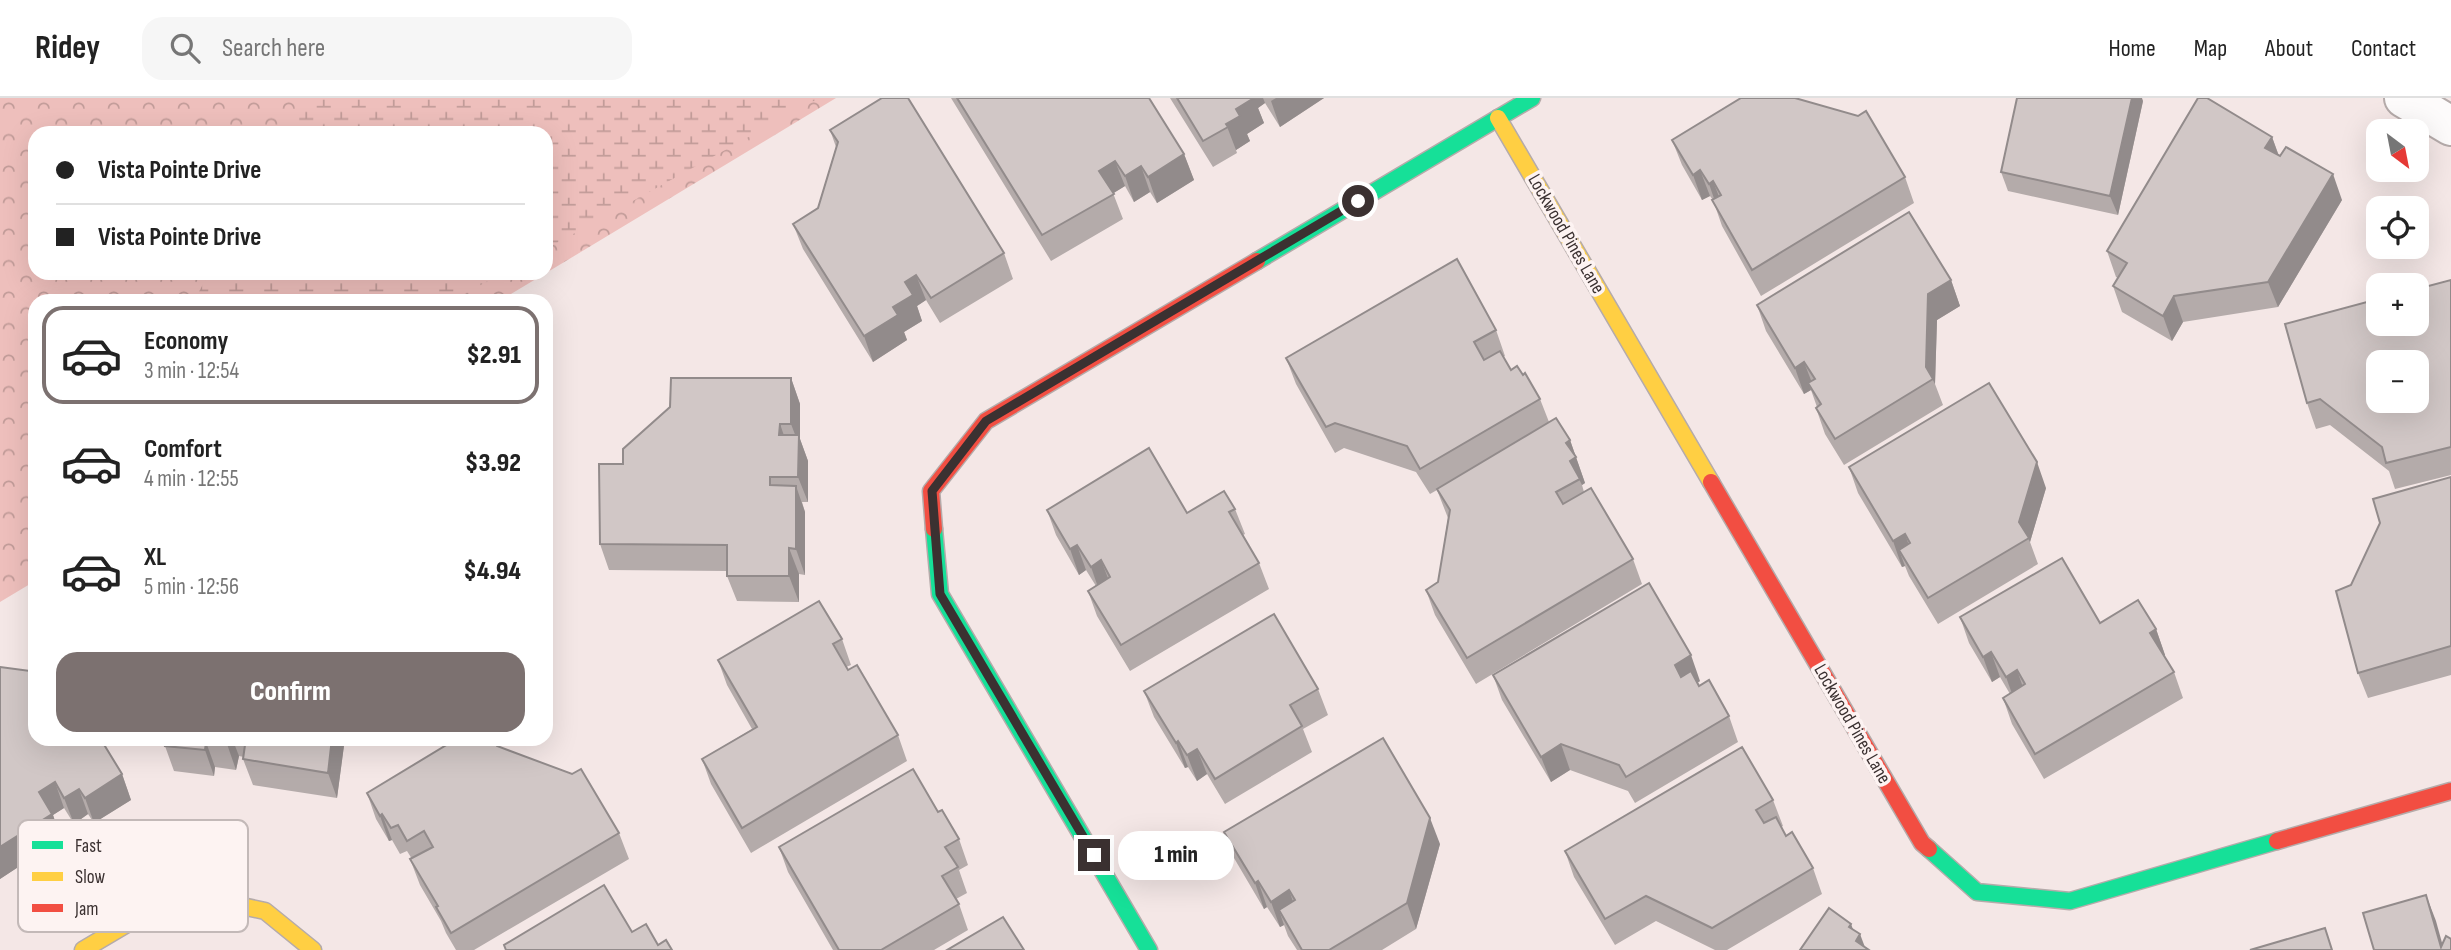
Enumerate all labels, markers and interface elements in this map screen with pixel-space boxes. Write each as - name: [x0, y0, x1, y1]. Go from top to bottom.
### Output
- search box: [142, 17, 632, 80]
- text: Ridey: [35, 28, 100, 68]
- icon: search: [166, 29, 204, 67]
- text: Search here: [222, 33, 325, 64]
- text: Home: [2108, 34, 2156, 63]
- text: Map: [2194, 34, 2227, 63]
- text: About: [2265, 34, 2313, 63]
- text: Contact: [2351, 34, 2416, 63]
- north arrow: [2366, 119, 2429, 182]
- map controls: [2366, 119, 2429, 413]
- text: Vista Pointe Drive: [98, 155, 261, 186]
- street label: Lockwood Pines Lane: [1522, 170, 1610, 298]
- route start: [1342, 185, 1374, 217]
- button: locate: [2366, 196, 2429, 259]
- text: Vista Pointe Drive: [98, 222, 261, 253]
- button: +: [2366, 273, 2429, 336]
- icon: car: [60, 324, 123, 387]
- text: Economy: [144, 326, 228, 357]
- text: $2.91: [466, 340, 521, 371]
- button: −: [2366, 350, 2429, 413]
- text: 3 min · 12:54: [144, 357, 239, 385]
- icon: car: [60, 432, 123, 495]
- text: Comfort: [144, 434, 222, 465]
- text: $3.92: [465, 448, 521, 479]
- text: 4 min · 12:55: [144, 465, 239, 493]
- icon: car: [60, 540, 123, 603]
- text: XL: [144, 542, 166, 573]
- text: $4.94: [463, 556, 521, 587]
- text: 5 min · 12:56: [144, 573, 239, 601]
- button: Confirm: [56, 652, 525, 732]
- street label: Lockwood Pines Lane: [1808, 660, 1896, 788]
- legend: [18, 820, 248, 932]
- callout: 1 min: [1118, 830, 1234, 880]
- text: Fast: [75, 835, 102, 858]
- route end: [1078, 839, 1110, 871]
- text: 1 min: [1154, 841, 1198, 869]
- text: Slow: [75, 866, 105, 889]
- text: Jam: [74, 898, 98, 921]

